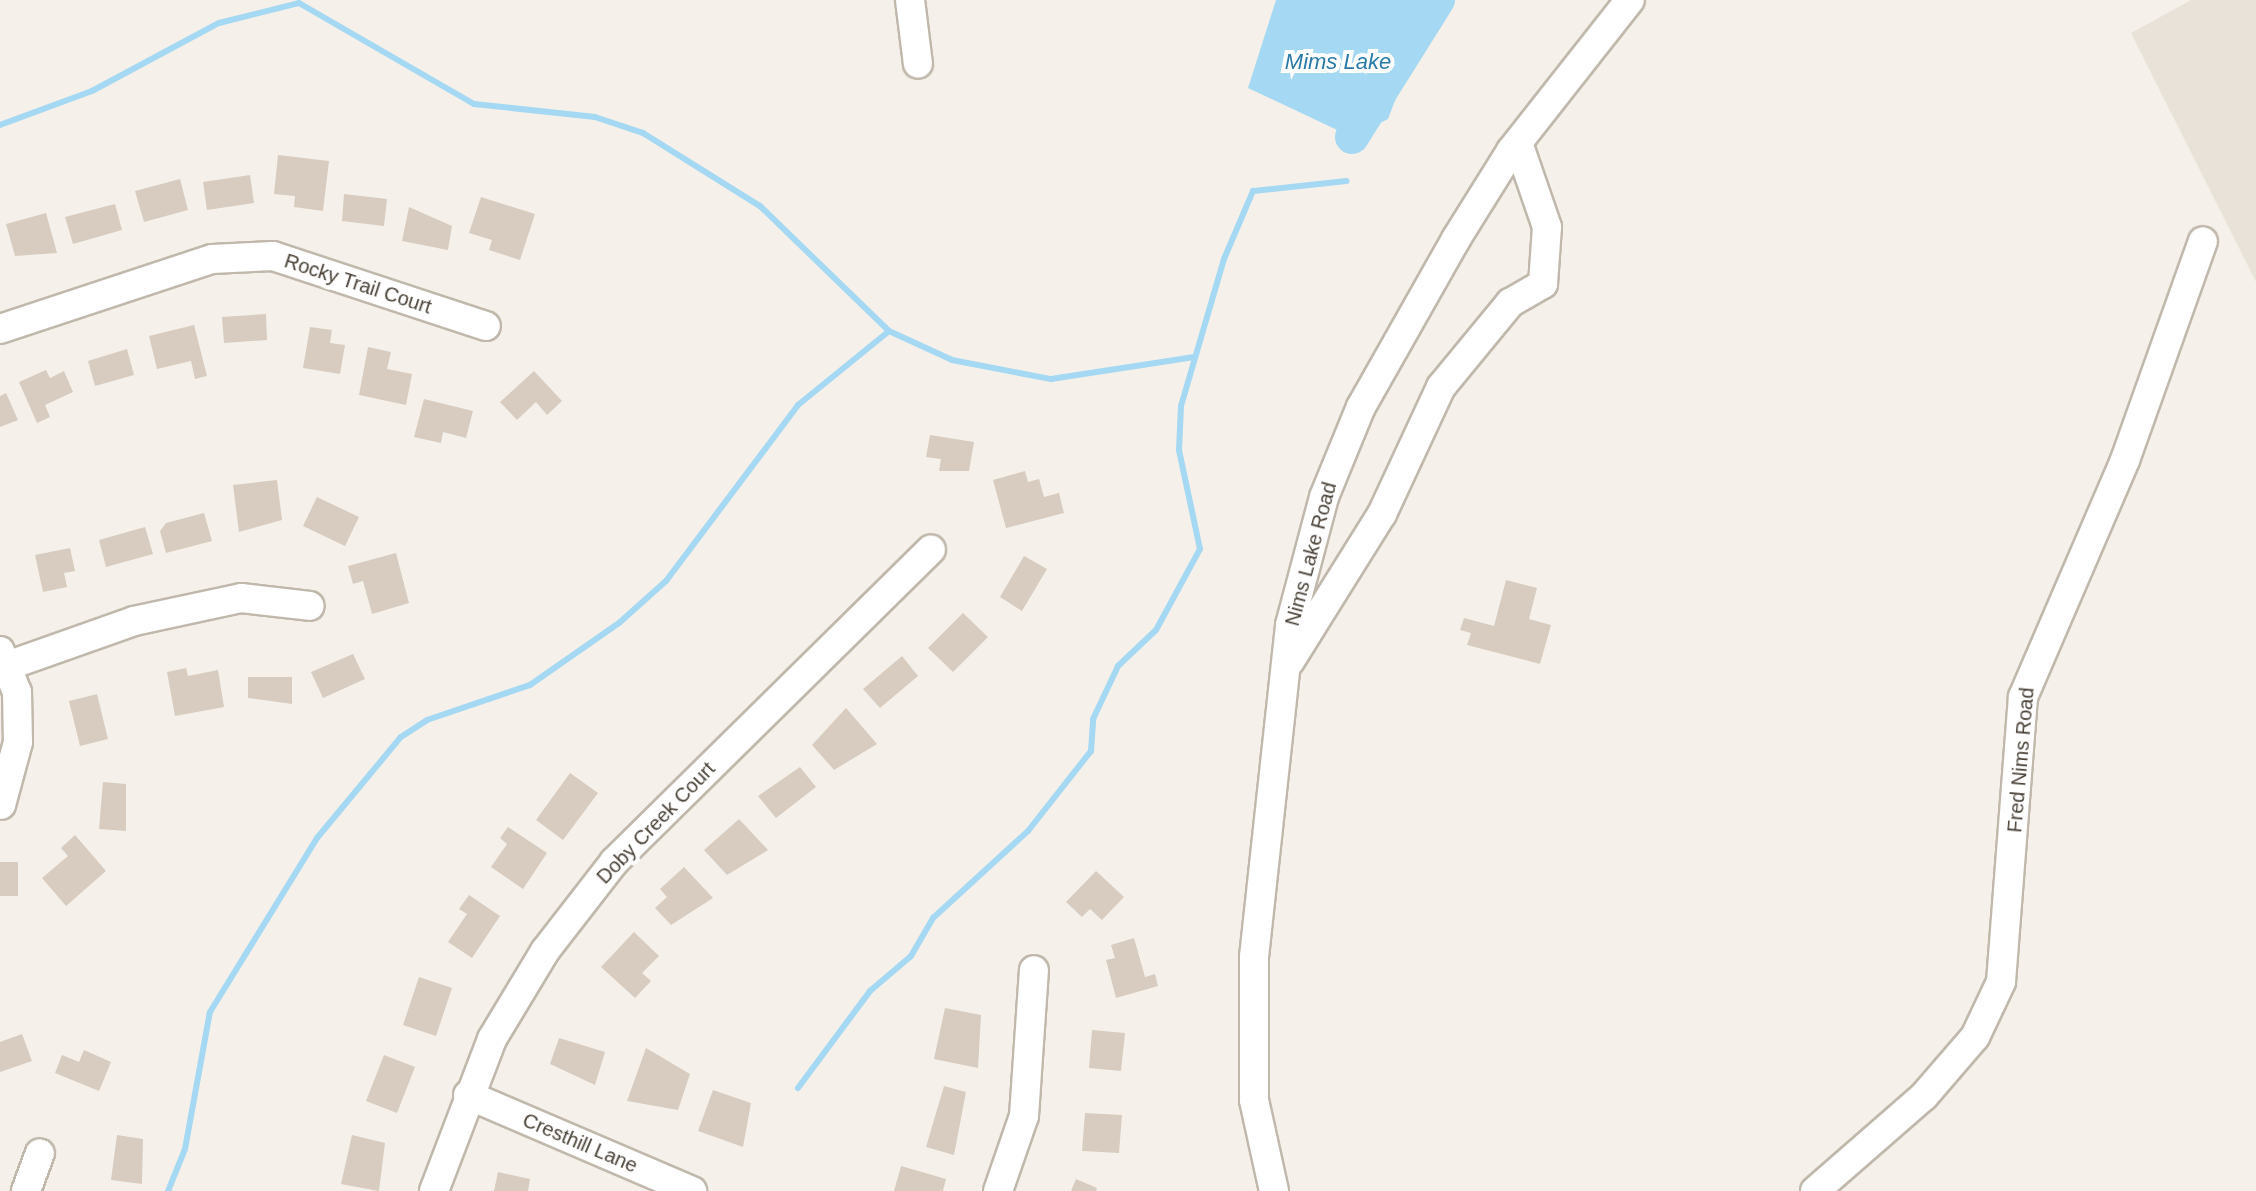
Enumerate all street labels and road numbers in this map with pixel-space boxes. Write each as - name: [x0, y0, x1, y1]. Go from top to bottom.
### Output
- street label: Rocky Trail Court: [281, 249, 435, 319]
- street label: Nims Lake Road: [1280, 479, 1342, 629]
- street label: Fred Nims Road: [2003, 686, 2039, 834]
- street label: Doby Creek Court: [592, 757, 720, 889]
- street label: Cresthill Lane: [519, 1108, 641, 1178]

